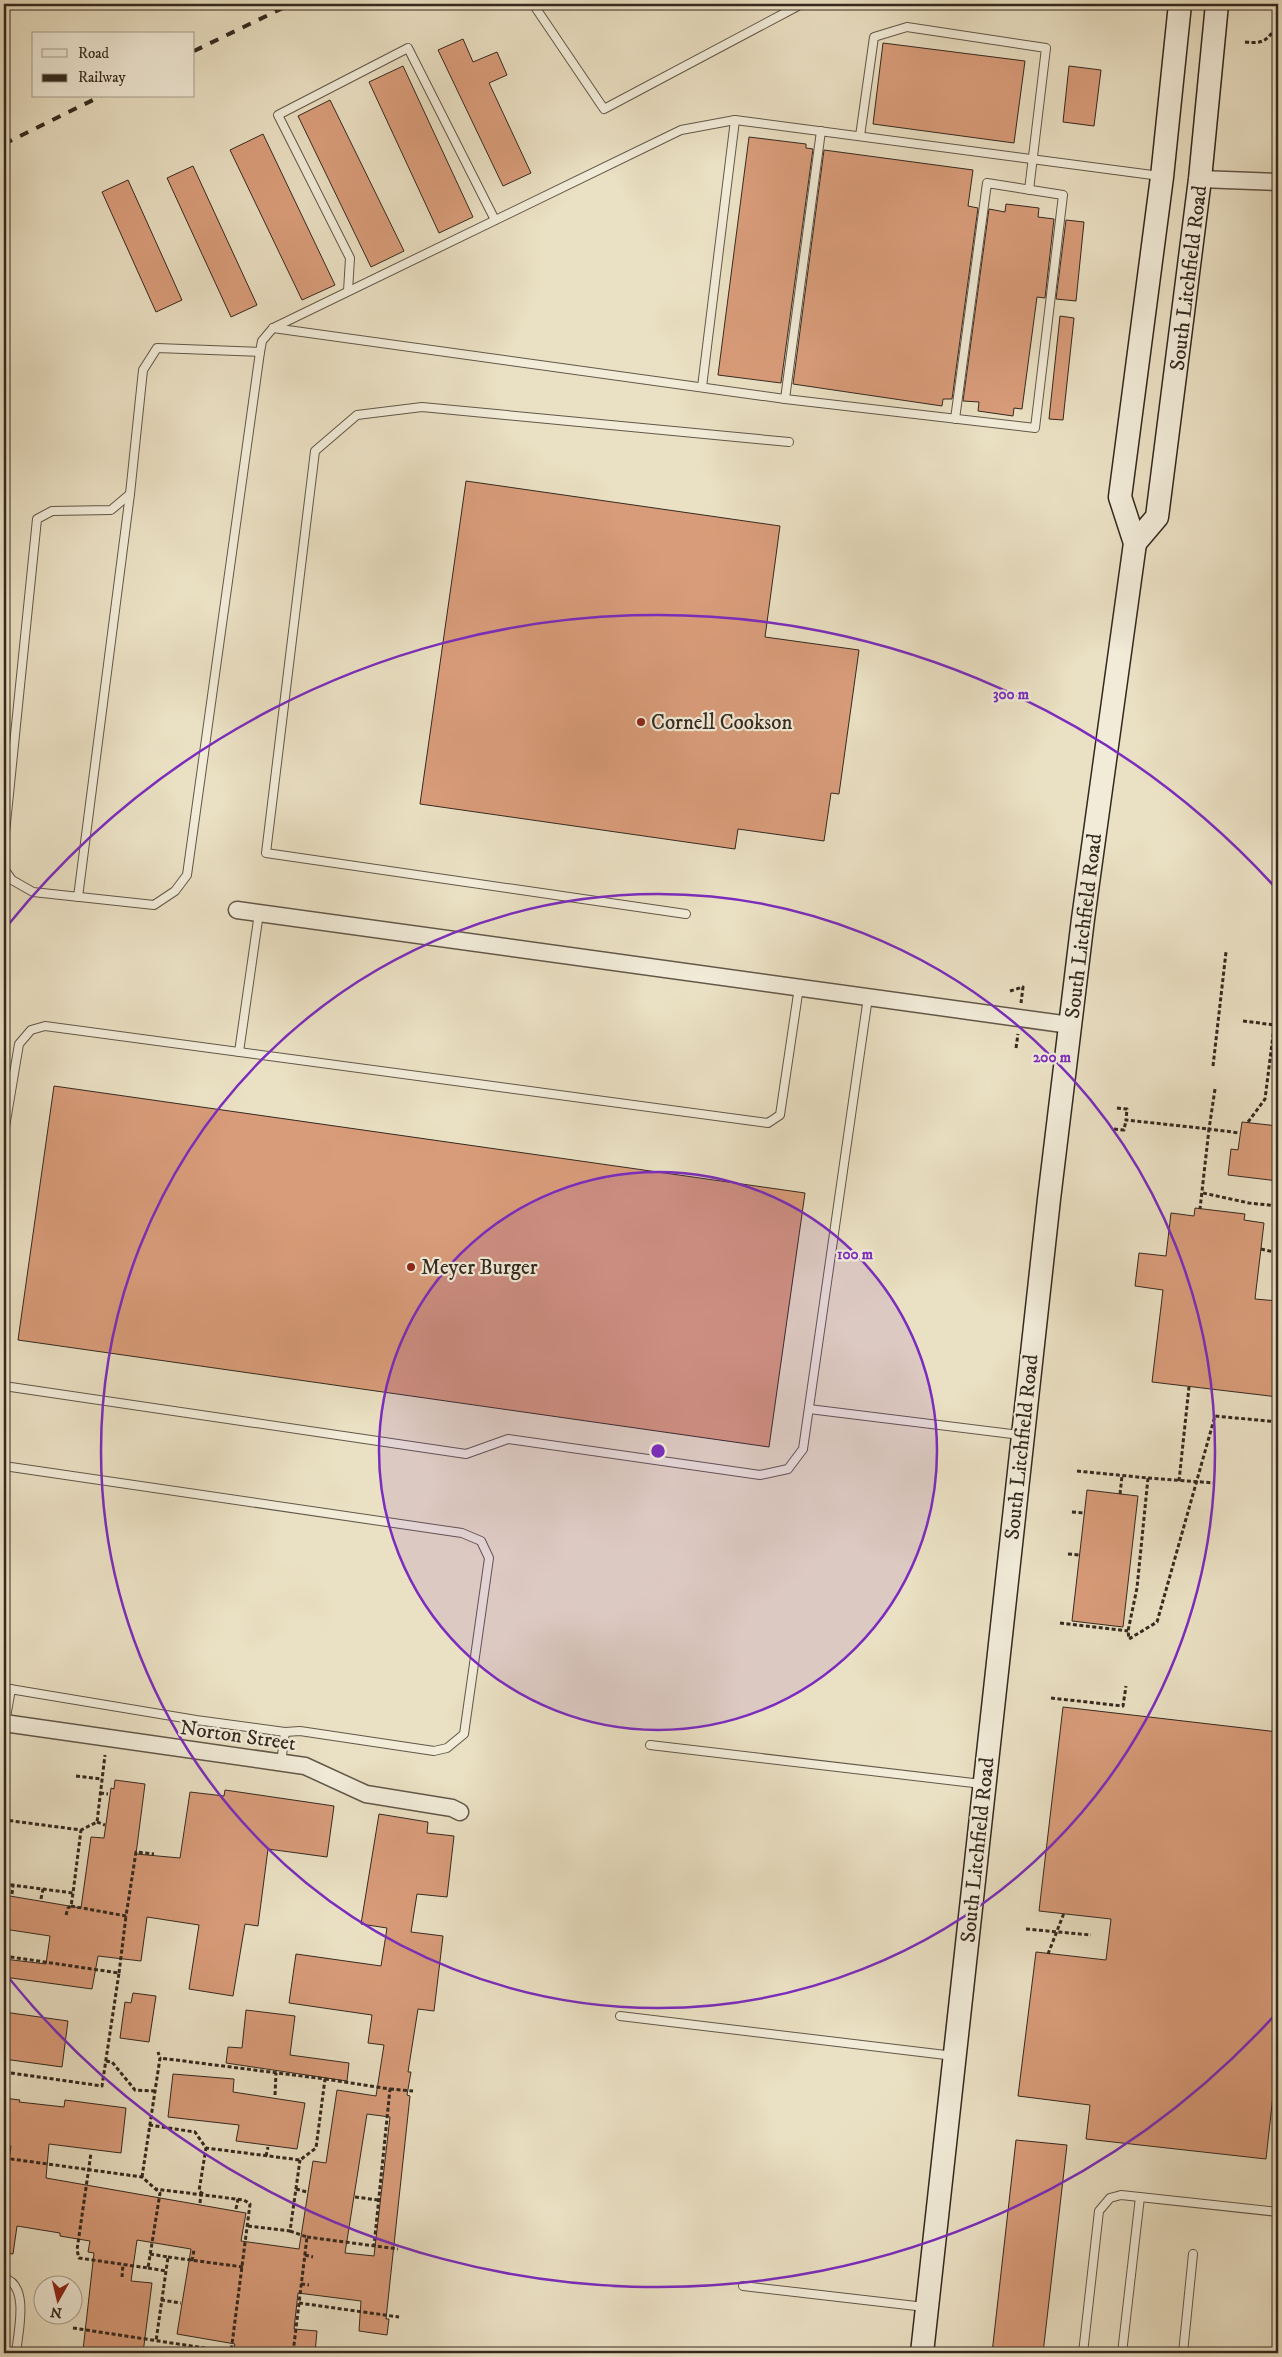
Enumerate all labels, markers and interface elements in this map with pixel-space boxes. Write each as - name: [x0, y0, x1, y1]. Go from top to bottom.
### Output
- legend: [32, 32, 195, 98]
- text: Road: [78, 44, 110, 63]
- text: Railway: [78, 68, 126, 87]
- street label: South Litchfield Road: [1165, 184, 1213, 372]
- text: 300 m: [993, 685, 1030, 704]
- place label: Cornell Cookson: [651, 710, 793, 736]
- marker: Cornell Cookson: [635, 716, 647, 728]
- street label: South Litchfield Road: [1060, 832, 1108, 1020]
- text: 200 m: [1033, 1048, 1072, 1067]
- text: 100 m: [837, 1245, 874, 1264]
- place label: Meyer Burger: [421, 1255, 538, 1281]
- marker: Meyer Burger: [405, 1261, 417, 1273]
- street label: South Litchfield Road: [999, 1353, 1045, 1541]
- centre of rings: [649, 1442, 667, 1460]
- street label: Norton Street: [178, 1715, 298, 1757]
- street label: South Litchfield Road: [955, 1756, 1001, 1944]
- north arrow: [32, 2274, 82, 2324]
- text: N: [49, 2302, 63, 2322]

